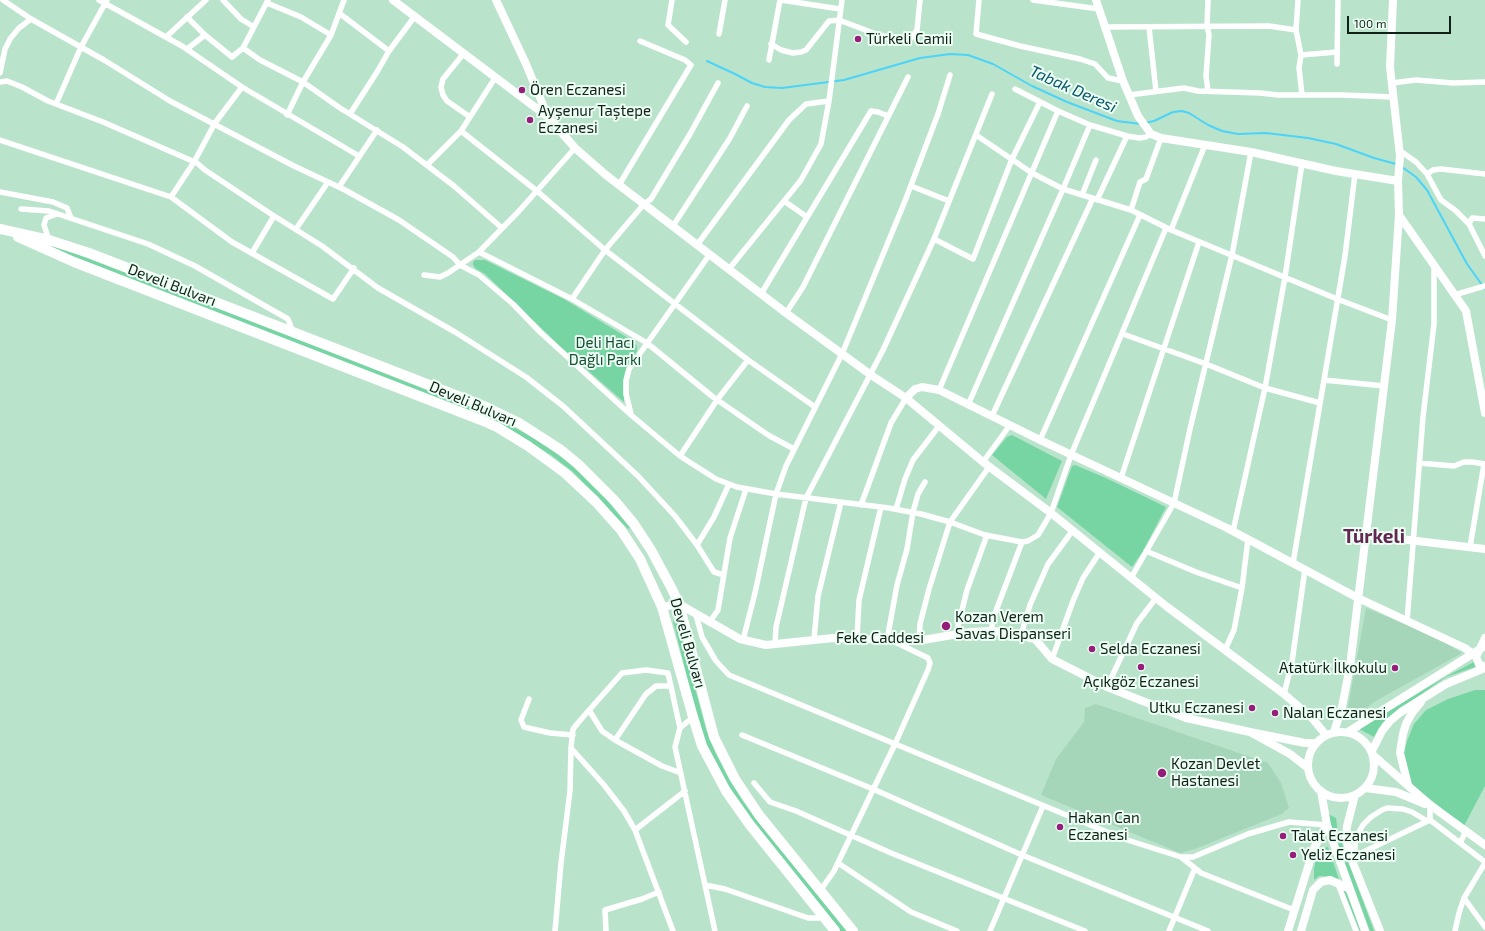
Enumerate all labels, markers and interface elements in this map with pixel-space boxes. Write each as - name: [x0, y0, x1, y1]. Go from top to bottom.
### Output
- scale bar: [1349, 8, 1453, 34]
- text: 100 m: [1354, 16, 1386, 30]
- place label: Türkeli Camii: [866, 30, 952, 48]
- marker: Türkeli Camii: [853, 34, 863, 44]
- water label: Tabak Deresi: [1027, 61, 1119, 117]
- place label: Ören Eczanesi: [530, 81, 626, 99]
- marker: Ören Eczanesi: [517, 85, 527, 95]
- place label: Ayşenur Taştepe Eczanesi: [538, 102, 651, 137]
- marker: Ayşenur Taştepe Eczanesi: [525, 115, 535, 125]
- street label: Develi Bulvarı: [125, 260, 219, 310]
- park label: Deli Hacı Dağlı Parkı: [569, 334, 641, 369]
- street label: Develi Bulvarı: [427, 377, 519, 431]
- district label: Türkeli: [1343, 526, 1405, 548]
- street label: Develi Bulvarı: [666, 596, 710, 690]
- place label: Kozan Verem Savas Dispanseri: [955, 608, 1071, 643]
- marker: Kozan Verem Savas Dispanseri: [940, 620, 952, 632]
- street label: Feke Caddesi: [836, 629, 924, 647]
- place label: Selda Eczanesi: [1100, 640, 1201, 658]
- marker: Selda Eczanesi: [1087, 644, 1097, 654]
- place label: Atatürk İlkokulu: [1279, 659, 1387, 677]
- marker: Açıkgöz Eczanesi: [1136, 662, 1146, 672]
- marker: Atatürk İlkokulu: [1390, 663, 1400, 673]
- place label: Açıkgöz Eczanesi: [1083, 673, 1199, 691]
- place label: Utku Eczanesi: [1149, 699, 1244, 717]
- marker: Utku Eczanesi: [1247, 703, 1257, 713]
- place label: Nalan Eczanesi: [1283, 704, 1386, 722]
- marker: Nalan Eczanesi: [1270, 708, 1280, 718]
- place label: Kozan Devlet Hastanesi: [1171, 755, 1260, 790]
- marker: Kozan Devlet Hastanesi: [1156, 767, 1168, 779]
- place label: Hakan Can Eczanesi: [1068, 809, 1140, 844]
- marker: Hakan Can Eczanesi: [1055, 822, 1065, 832]
- place label: Talat Eczanesi: [1291, 827, 1388, 845]
- marker: Talat Eczanesi: [1278, 831, 1288, 841]
- place label: Yeliz Eczanesi: [1301, 846, 1395, 864]
- marker: Yeliz Eczanesi: [1288, 850, 1298, 860]

